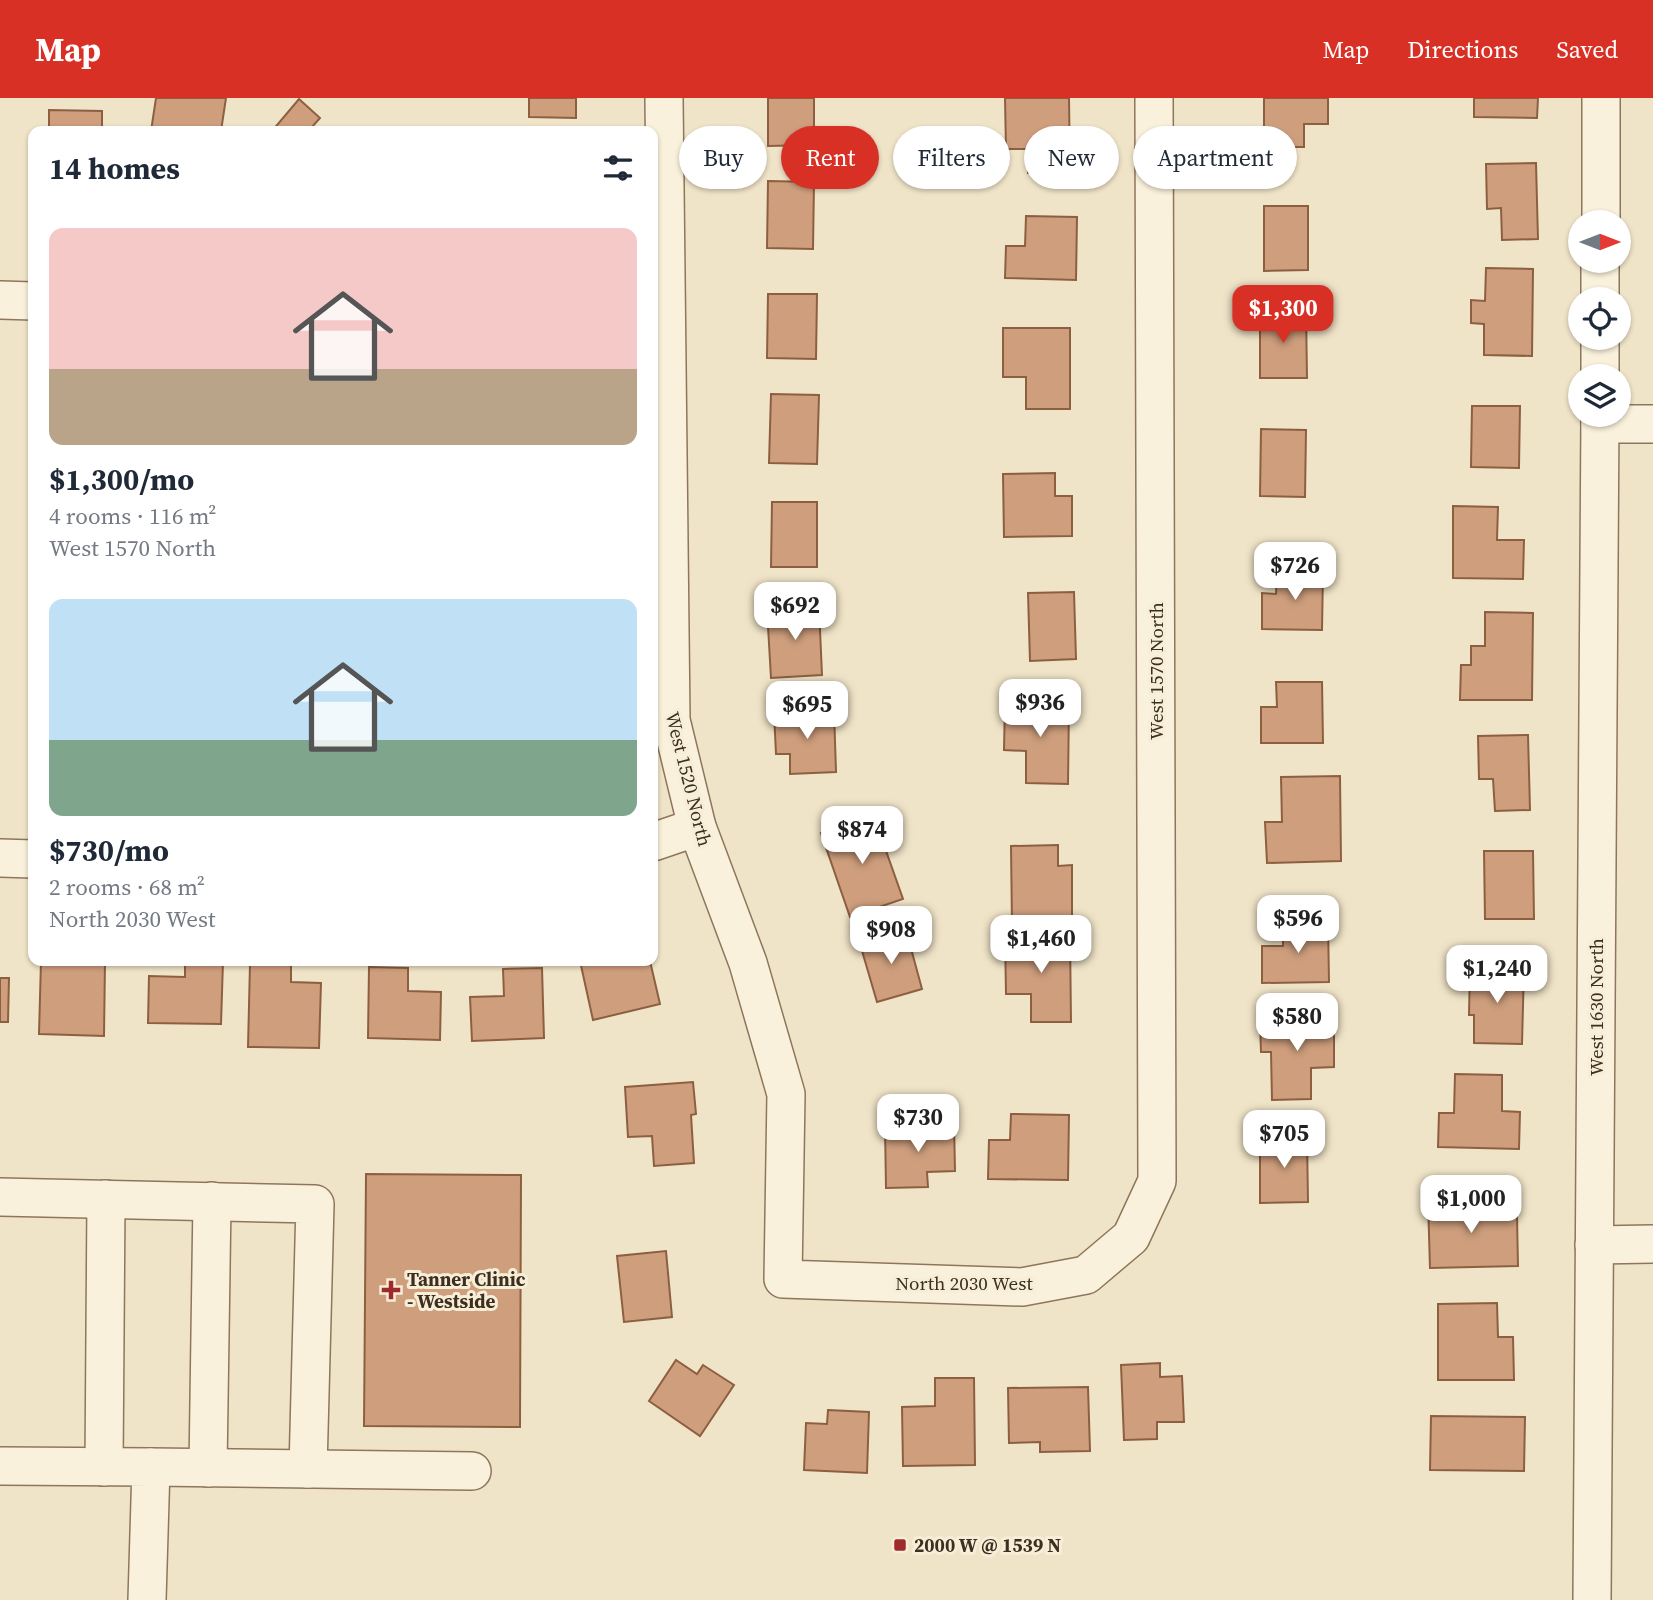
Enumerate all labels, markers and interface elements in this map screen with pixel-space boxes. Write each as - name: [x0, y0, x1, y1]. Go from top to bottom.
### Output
- text: Map: [35, 27, 101, 72]
- text: Map: [1322, 33, 1369, 66]
- text: Directions: [1407, 33, 1518, 66]
- text: Saved: [1556, 33, 1618, 66]
- chip: Buy: [679, 126, 767, 189]
- chip: Rent: [781, 126, 879, 189]
- chip: Filters: [893, 126, 1010, 189]
- chip: New: [1024, 126, 1119, 189]
- chip: Apartment: [1133, 126, 1297, 189]
- text: 14 homes: [49, 148, 180, 189]
- icon: filters: [599, 149, 637, 187]
- north arrow: [1568, 210, 1631, 273]
- map controls: [1568, 210, 1631, 427]
- icon: home: [280, 273, 406, 399]
- pin: $1,300: [1226, 286, 1340, 345]
- button: locate: [1568, 287, 1631, 350]
- text: $1,300: [1248, 292, 1318, 324]
- button: layers: [1568, 364, 1631, 427]
- text: $1,300/mo: [49, 459, 194, 500]
- text: 4 rooms · 116 m²: [49, 500, 216, 532]
- text: West 1570 North: [49, 532, 216, 564]
- pin: $726: [1254, 542, 1336, 602]
- text: $726: [1270, 549, 1320, 581]
- pin: $692: [754, 582, 836, 642]
- text: $692: [770, 589, 820, 621]
- street label: West 1570 North: [1143, 602, 1169, 740]
- icon: home: [280, 644, 406, 770]
- pin: $936: [999, 680, 1081, 739]
- pin: $695: [766, 682, 848, 741]
- text: $936: [1015, 686, 1065, 718]
- text: $695: [782, 688, 832, 720]
- street label: West 1520 North: [660, 709, 718, 849]
- pin: $874: [821, 806, 903, 866]
- text: $874: [837, 813, 887, 845]
- text: $730/mo: [49, 830, 169, 871]
- text: 2 rooms · 68 m²: [49, 871, 205, 903]
- pin: $596: [1257, 896, 1339, 955]
- text: $596: [1273, 902, 1323, 934]
- text: North 2030 West: [49, 903, 215, 935]
- pin: $908: [850, 906, 932, 966]
- text: $908: [866, 913, 916, 945]
- pin: $1,460: [984, 916, 1098, 975]
- text: $1,460: [1006, 922, 1076, 954]
- street label: West 1630 North: [1583, 938, 1609, 1076]
- pin: $1,240: [1440, 946, 1554, 1005]
- text: $1,240: [1462, 952, 1532, 984]
- pin: $580: [1256, 993, 1338, 1053]
- text: $580: [1272, 1000, 1322, 1032]
- pin: $730: [877, 1094, 959, 1154]
- text: $730: [893, 1101, 943, 1133]
- pin: $705: [1243, 1110, 1325, 1170]
- text: $705: [1259, 1117, 1309, 1149]
- pin: $1,000: [1414, 1176, 1528, 1235]
- text: $1,000: [1436, 1182, 1506, 1214]
- place label: Tanner Clinic - Westside: [407, 1266, 526, 1314]
- street label: North 2030 West: [895, 1270, 1034, 1296]
- marker: Tanner Clinic - Westside: [381, 1280, 401, 1300]
- place label: 2000 W @ 1539 N: [914, 1532, 1061, 1558]
- marker: 2000 W @ 1539 N: [892, 1537, 908, 1553]

